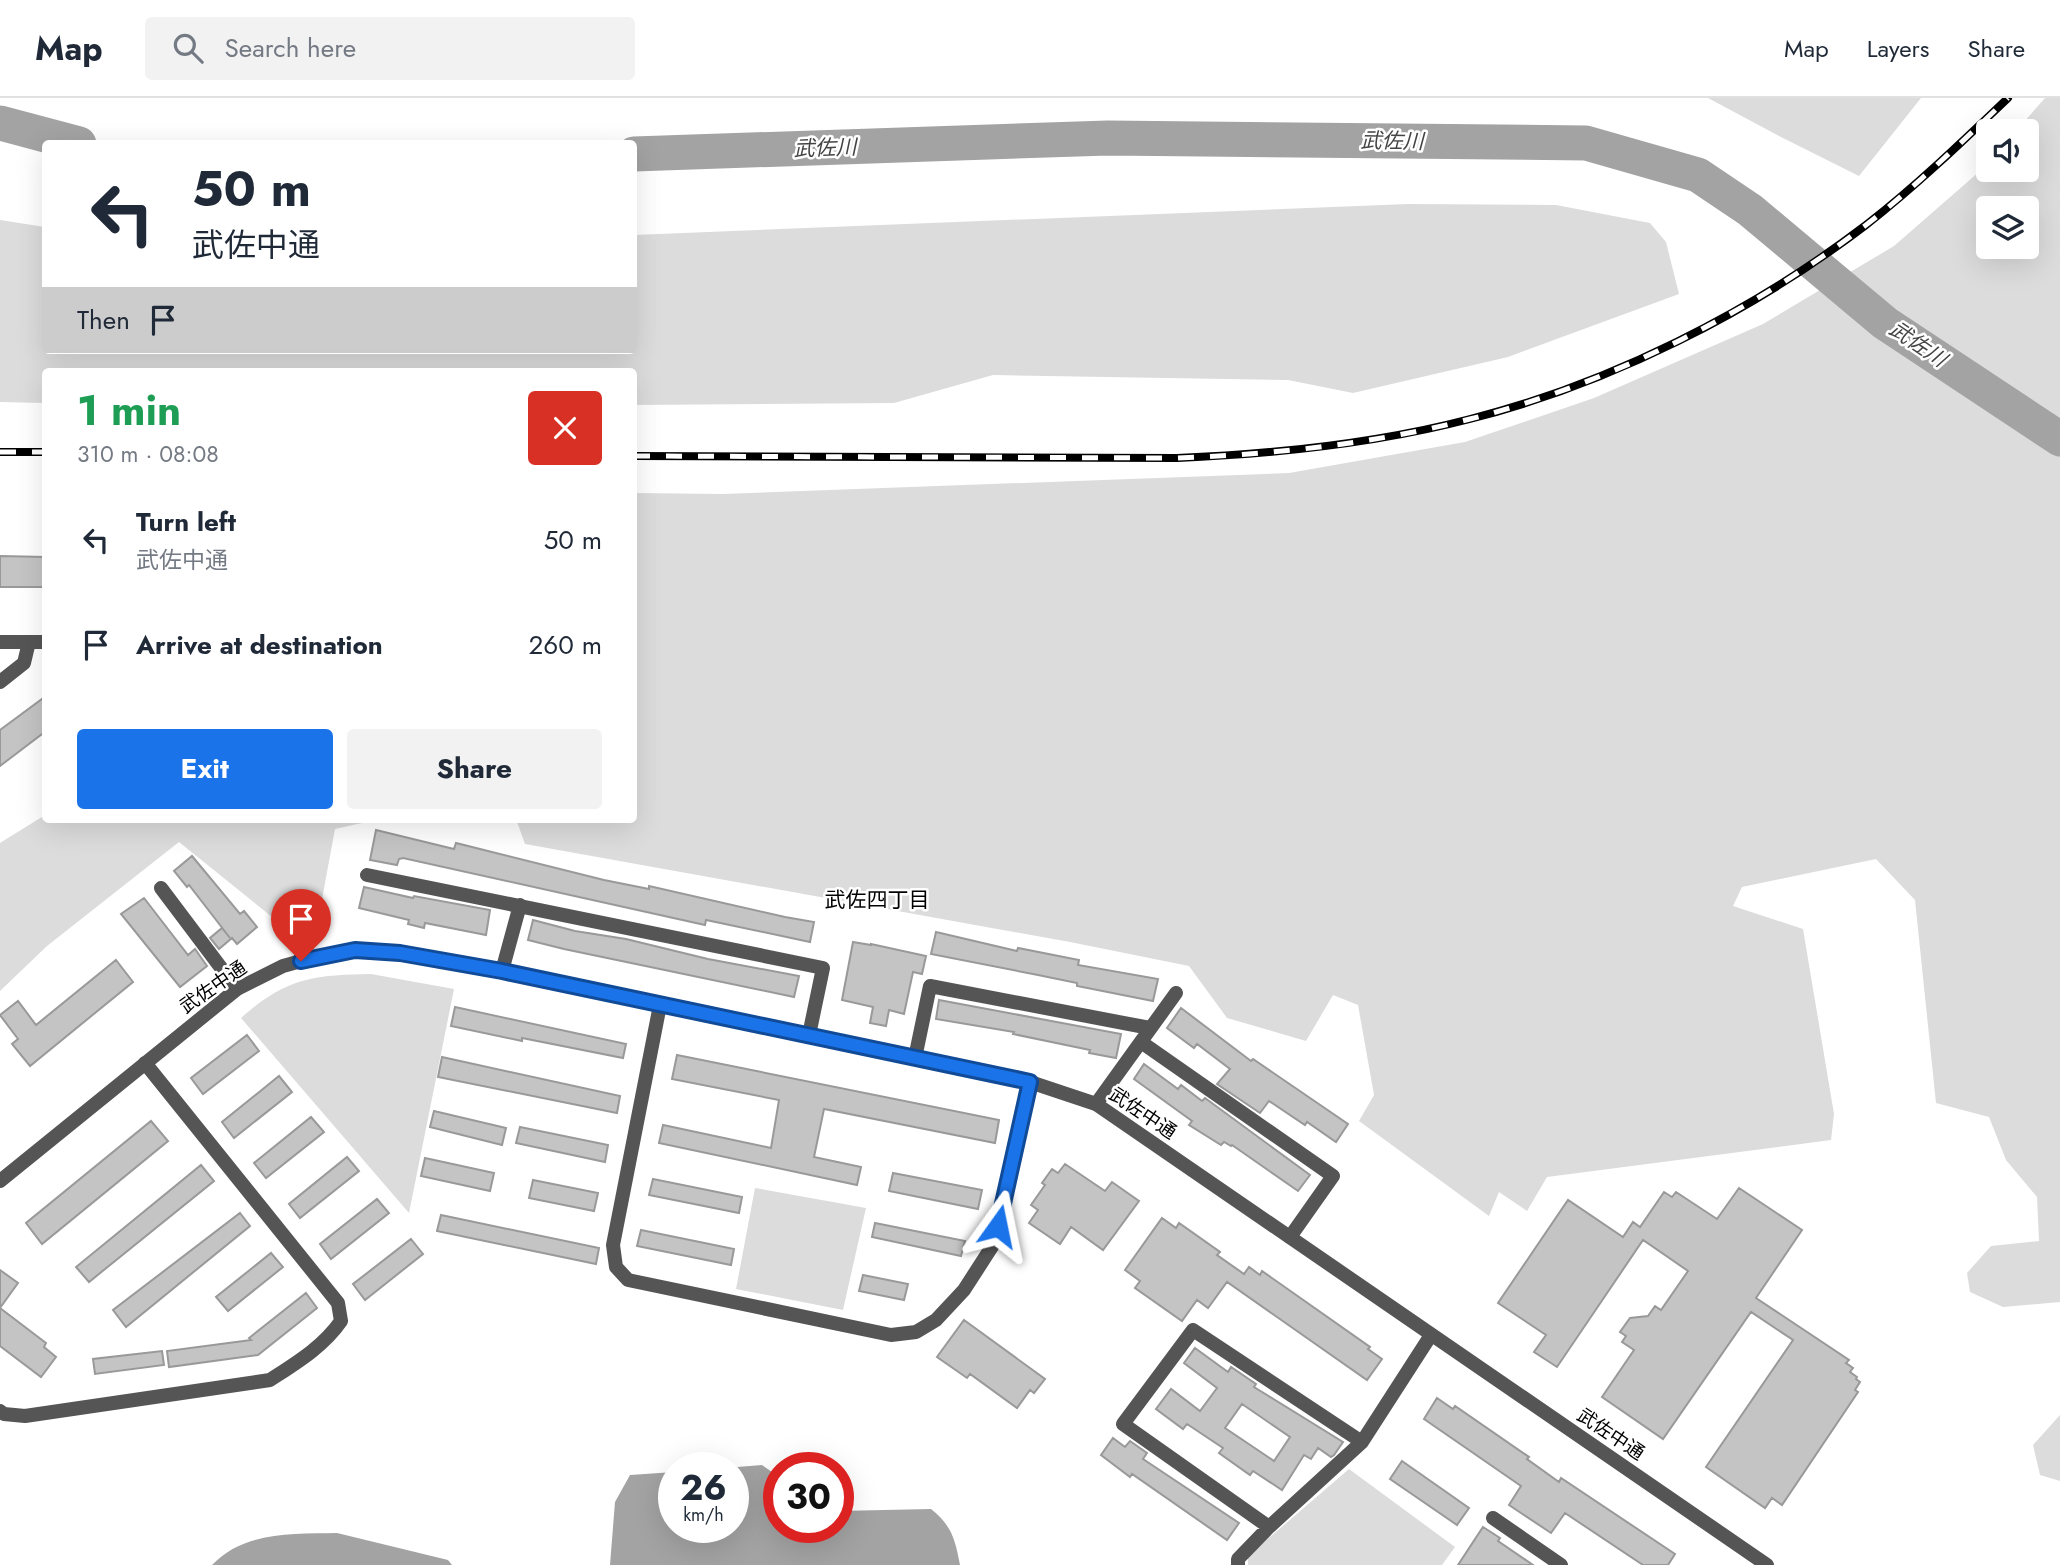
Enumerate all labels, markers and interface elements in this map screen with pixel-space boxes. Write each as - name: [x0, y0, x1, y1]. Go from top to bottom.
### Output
- search box: [145, 17, 635, 80]
- text: Map: [35, 25, 103, 72]
- icon: search: [169, 29, 207, 67]
- text: Search here: [225, 29, 356, 67]
- text: Map: [1784, 31, 1829, 66]
- text: Layers: [1867, 31, 1929, 66]
- text: Share: [1967, 31, 2025, 66]
- map controls: [1976, 119, 2039, 259]
- button: sound: [1976, 119, 2039, 182]
- water label: 武佐川: [1360, 125, 1426, 157]
- water label: 武佐川: [793, 132, 859, 164]
- text: 50 m: [192, 154, 311, 224]
- icon: left: [77, 168, 168, 259]
- button: layers: [1976, 196, 2039, 259]
- text: 武佐中通: [192, 222, 320, 268]
- text: Then: [77, 301, 130, 339]
- icon: arrive: [144, 301, 182, 339]
- water label: 武佐川: [1883, 314, 1954, 375]
- text: 1 min: [77, 380, 181, 441]
- button: close: [528, 391, 602, 465]
- text: 310 m · 08:08: [77, 437, 219, 471]
- text: Turn left: [136, 503, 236, 541]
- icon: left: [77, 521, 115, 559]
- text: 50 m: [544, 521, 602, 559]
- text: 武佐中通: [136, 543, 228, 577]
- icon: arrive: [77, 626, 115, 664]
- text: Arrive at destination: [136, 626, 383, 664]
- text: 260 m: [529, 626, 602, 664]
- button: Exit: [77, 729, 333, 809]
- button: Share: [347, 729, 602, 809]
- district label: 武佐四丁目: [825, 885, 930, 915]
- pin: [271, 889, 331, 961]
- icon: arrive: [282, 900, 320, 938]
- street label: 武佐中通: [174, 954, 252, 1020]
- street label: 武佐中通: [1104, 1081, 1182, 1145]
- position arrow: [961, 1189, 1035, 1263]
- street label: 武佐中通: [1572, 1402, 1650, 1466]
- speed limit sign: 30: [763, 1452, 854, 1543]
- text: 26: [680, 1463, 727, 1513]
- text: km/h: [683, 1502, 724, 1528]

